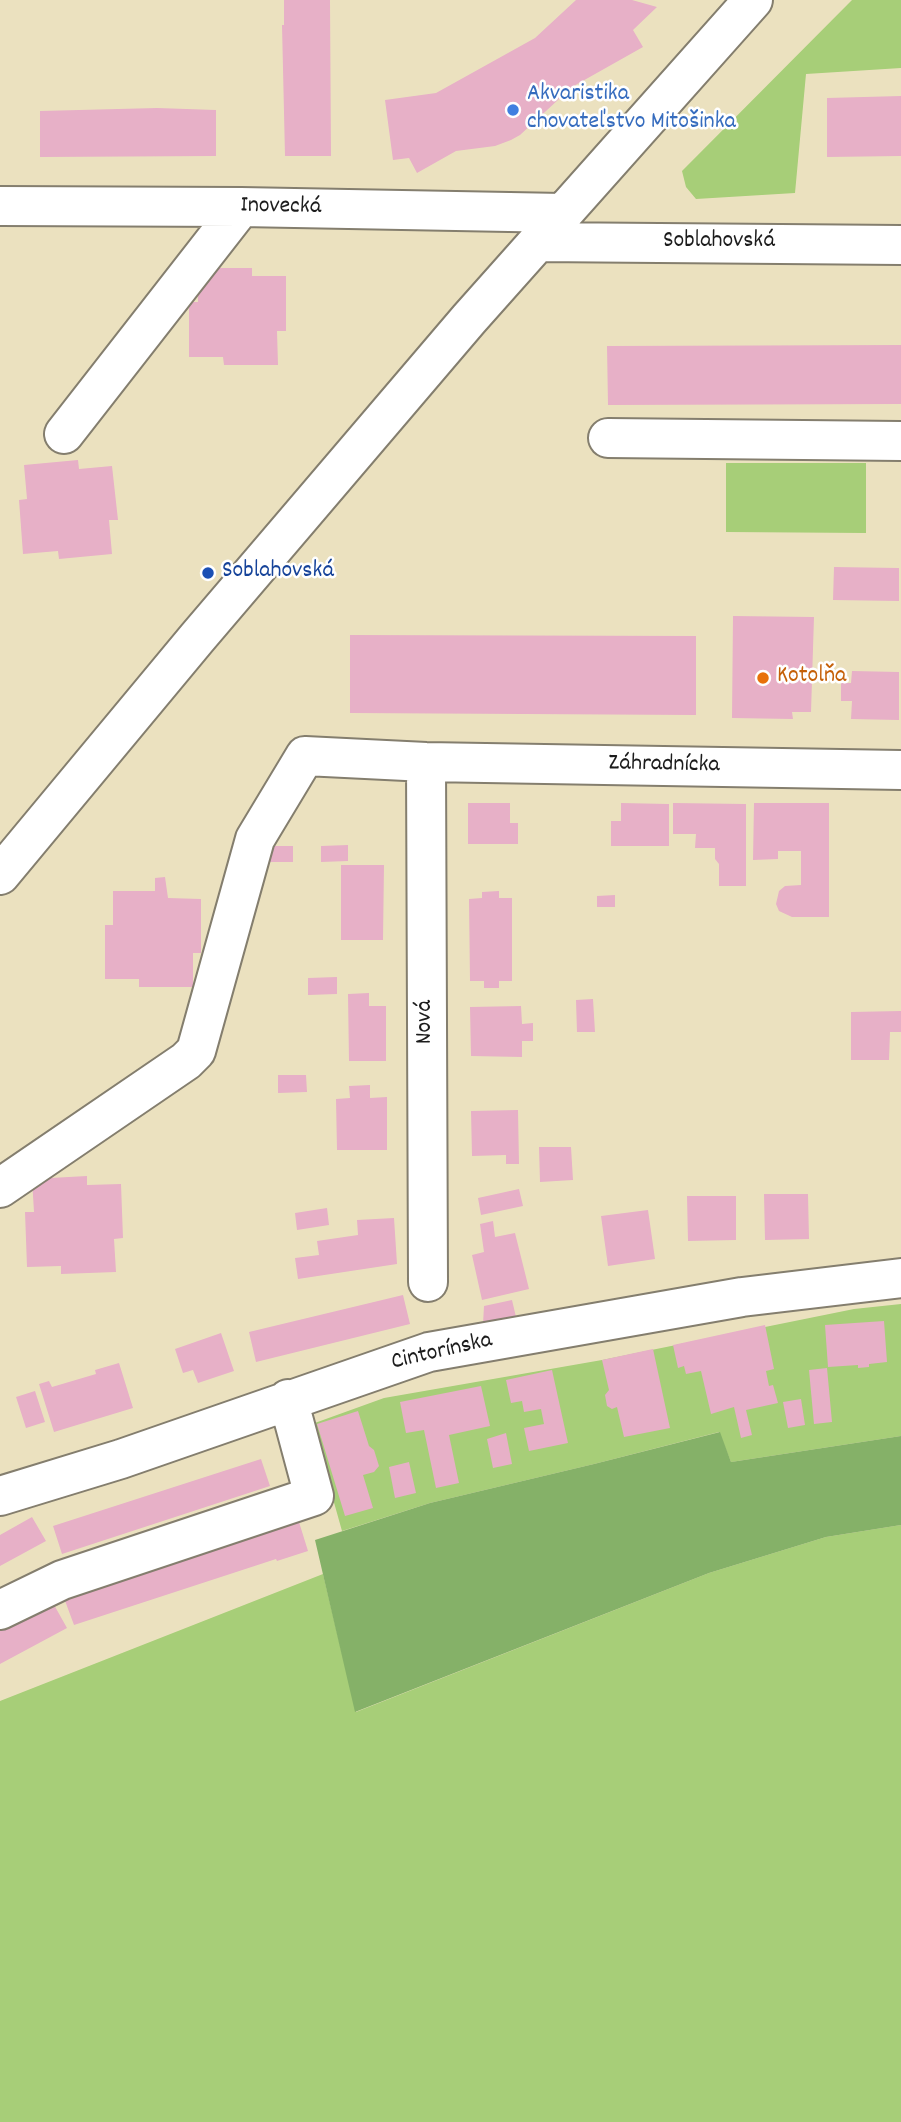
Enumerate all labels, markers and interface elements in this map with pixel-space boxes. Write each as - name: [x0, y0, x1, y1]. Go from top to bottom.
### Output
- place label: Akvaristika chovateľstvo Mitošinka: [527, 82, 736, 138]
- marker: Akvaristika chovateľstvo Mitošinka: [505, 102, 521, 118]
- street label: Inovecká: [240, 193, 322, 223]
- street label: Soblahovská: [663, 229, 775, 257]
- place label: Soblahovská: [222, 559, 334, 587]
- marker: Soblahovská: [200, 565, 216, 581]
- place label: Kotolňa: [777, 664, 846, 692]
- marker: Kotolňa: [755, 670, 771, 686]
- street label: Záhradnícka: [608, 751, 720, 781]
- street label: Nová: [413, 1000, 441, 1044]
- street label: Cintorínska: [389, 1327, 495, 1379]

